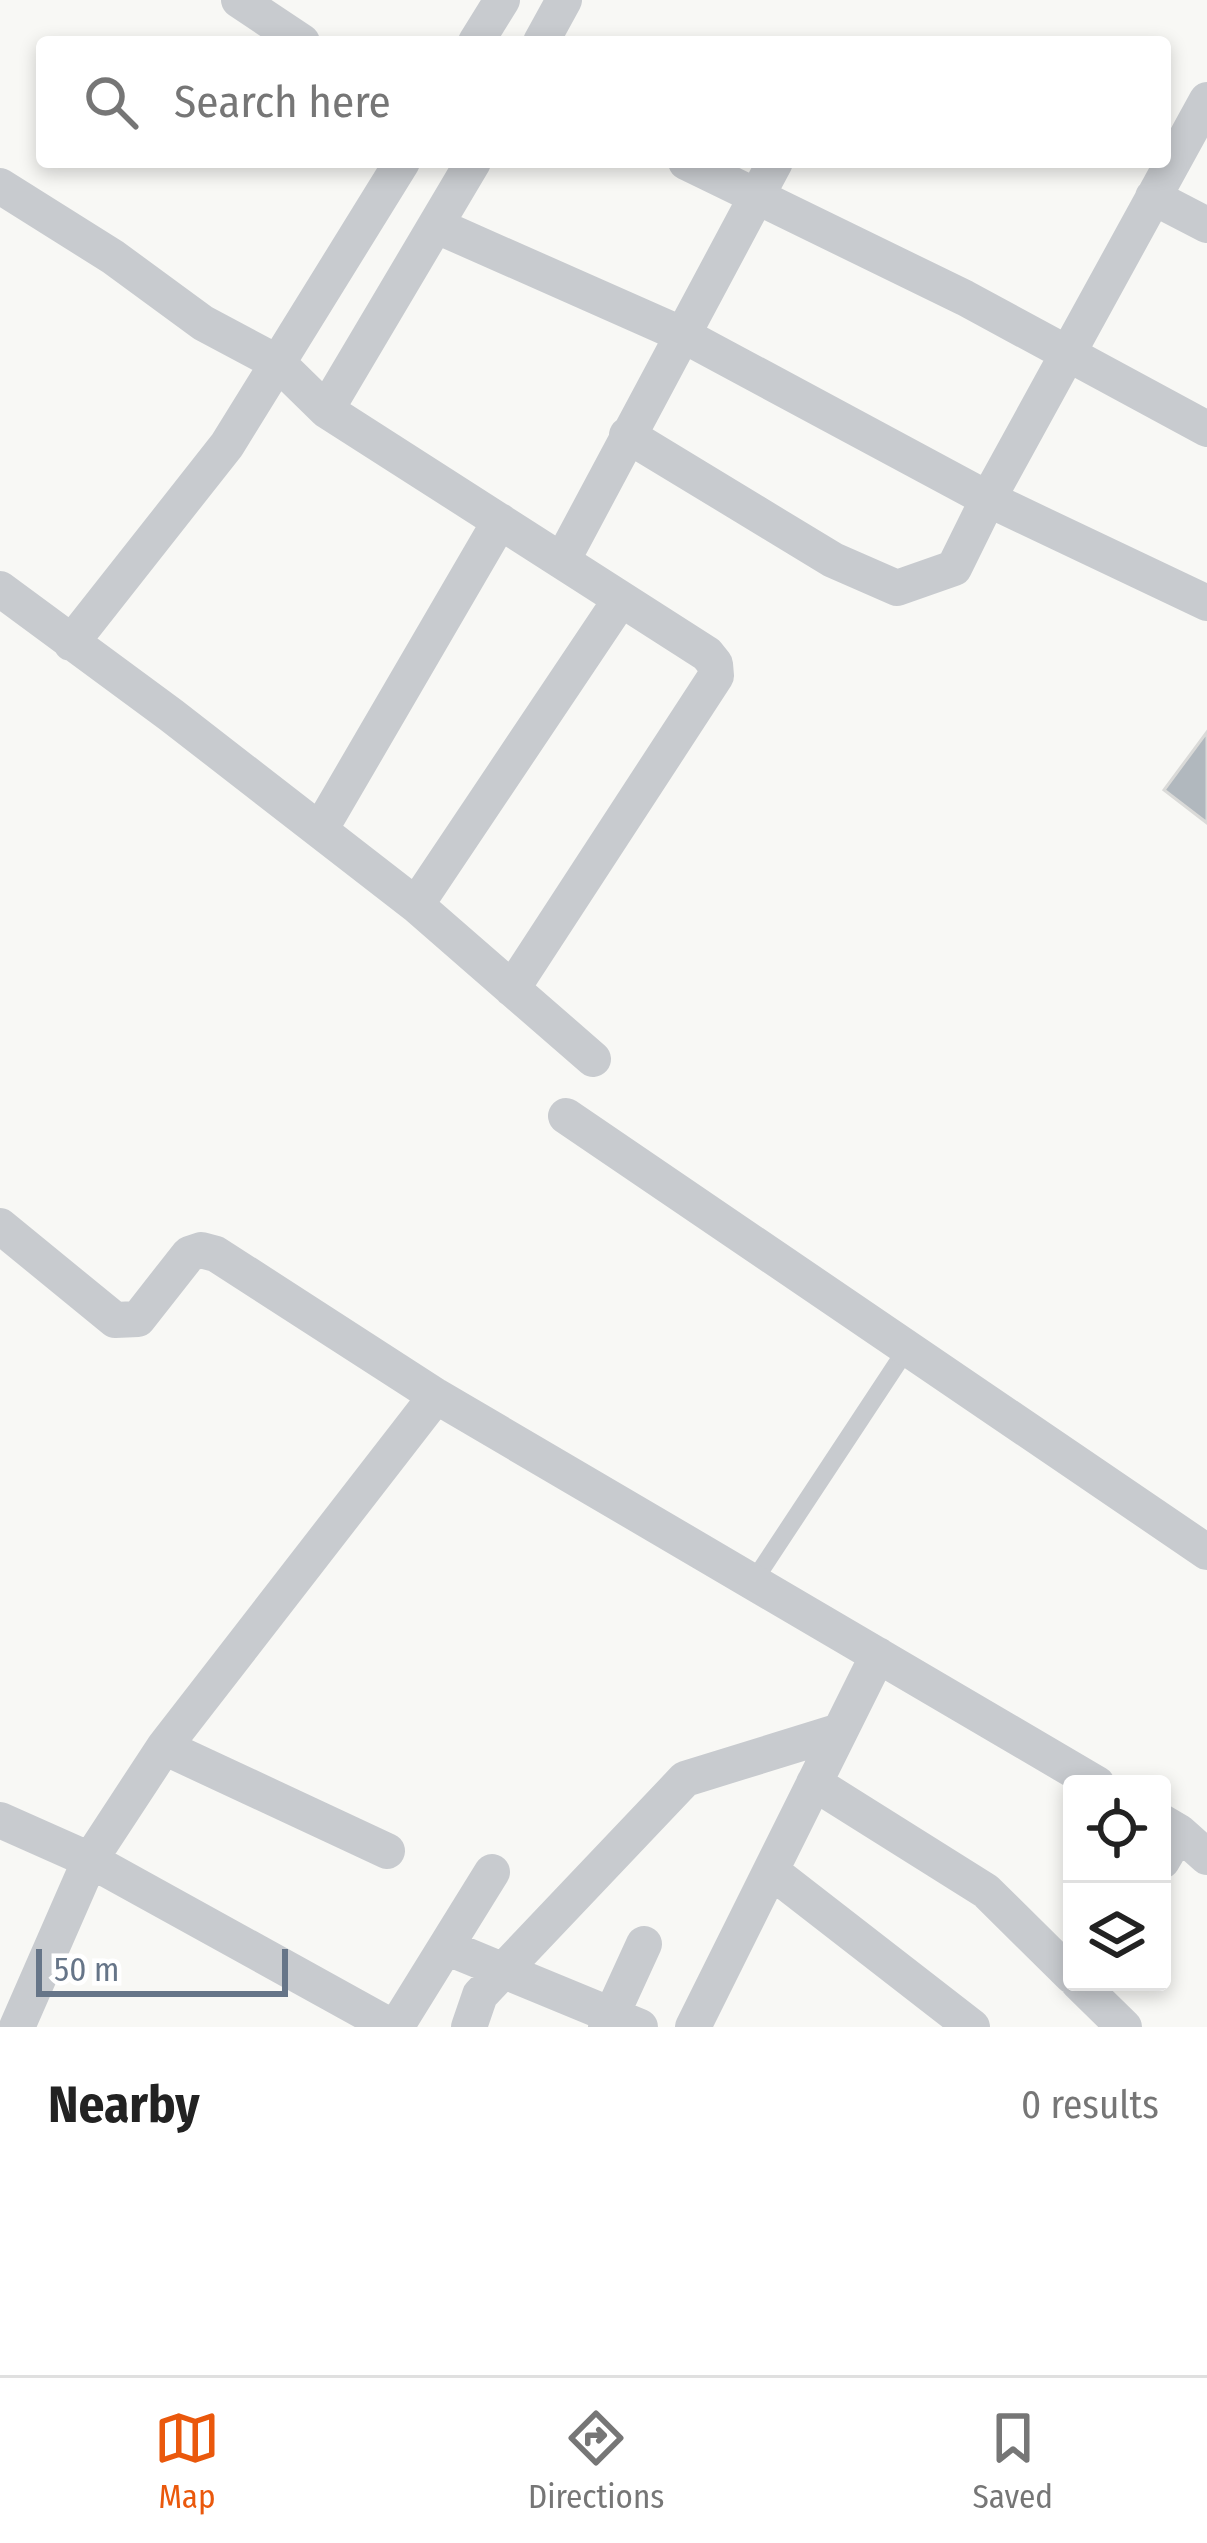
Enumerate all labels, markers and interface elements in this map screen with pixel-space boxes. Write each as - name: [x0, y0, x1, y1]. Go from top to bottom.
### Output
- search box: [36, 36, 1171, 168]
- icon: search: [78, 69, 144, 135]
- text: Search here: [174, 75, 391, 129]
- map controls: [1063, 1775, 1171, 1991]
- button: locate: [1063, 1775, 1171, 1883]
- button: layers: [1063, 1883, 1171, 1991]
- scale bar: [36, 1943, 288, 1996]
- text: 50 m: [54, 1950, 119, 1990]
- text: Nearby: [48, 2074, 200, 2136]
- text: 0 results: [1021, 2082, 1159, 2128]
- tab: Map: [154, 2405, 220, 2517]
- tab: Directions: [528, 2405, 664, 2517]
- tab: Saved: [972, 2405, 1053, 2517]

